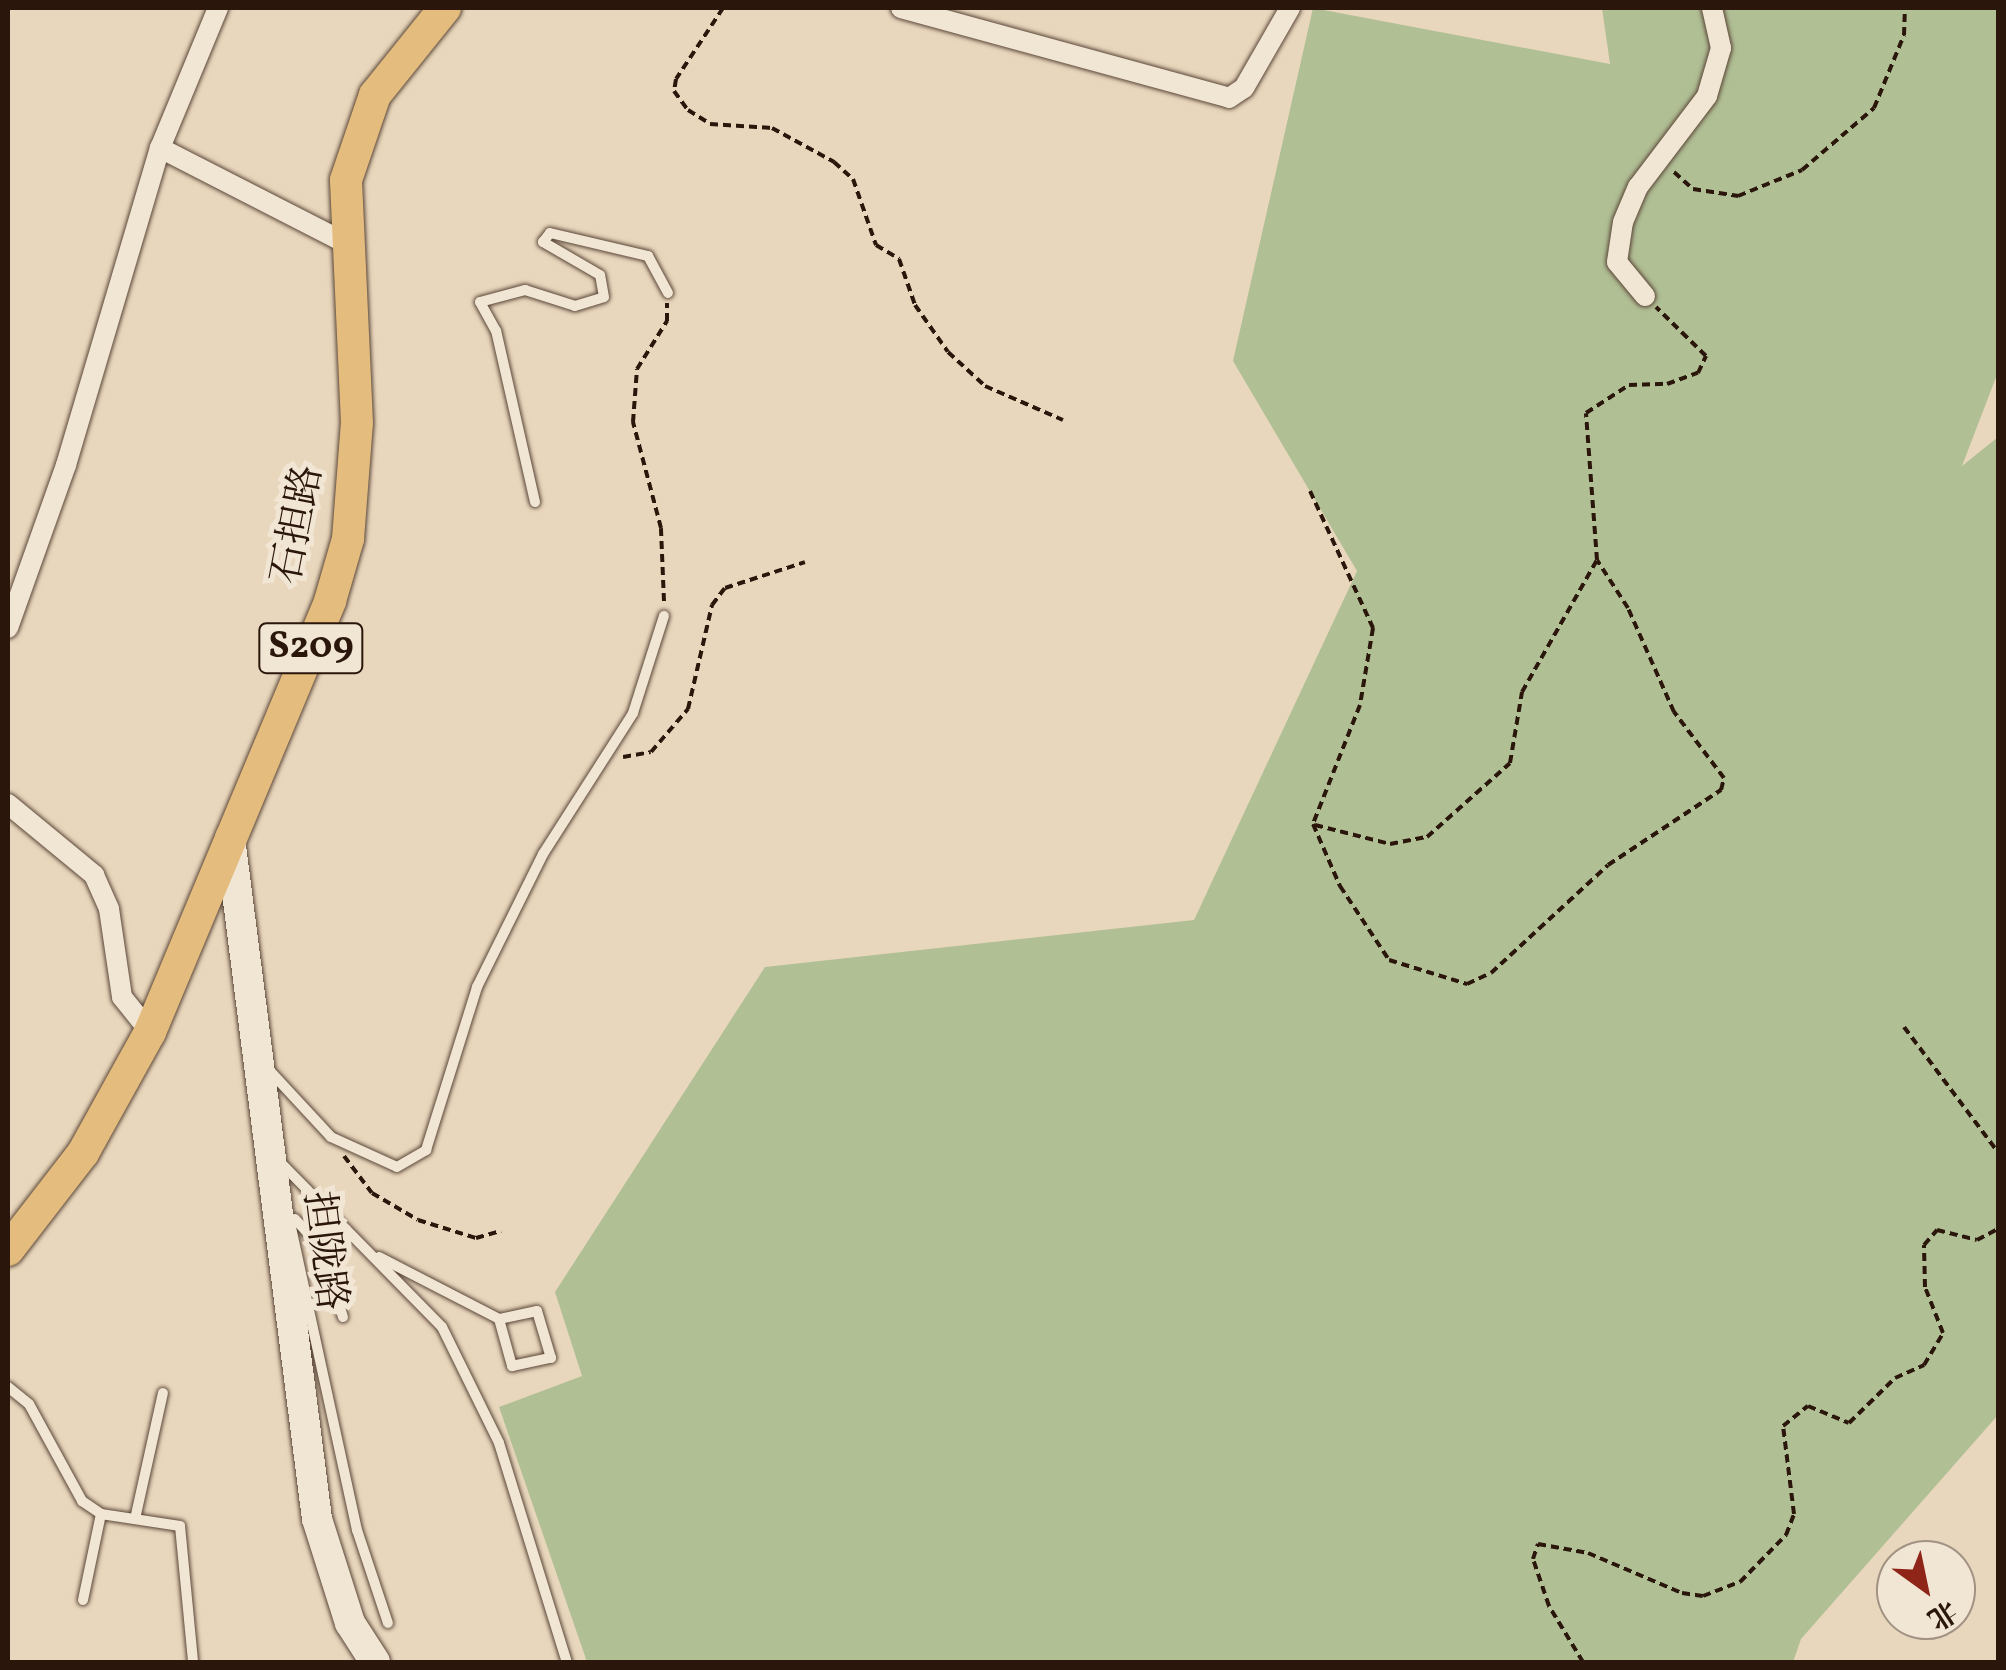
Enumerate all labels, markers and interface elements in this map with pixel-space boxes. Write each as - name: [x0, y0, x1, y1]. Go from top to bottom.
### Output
- street label: 石担路: [264, 462, 334, 588]
- road number: S209: [256, 615, 366, 681]
- street label: 担陇路: [292, 1189, 354, 1313]
- north arrow: [1876, 1540, 1976, 1640]
- text: 北: [1919, 1590, 1964, 1638]

